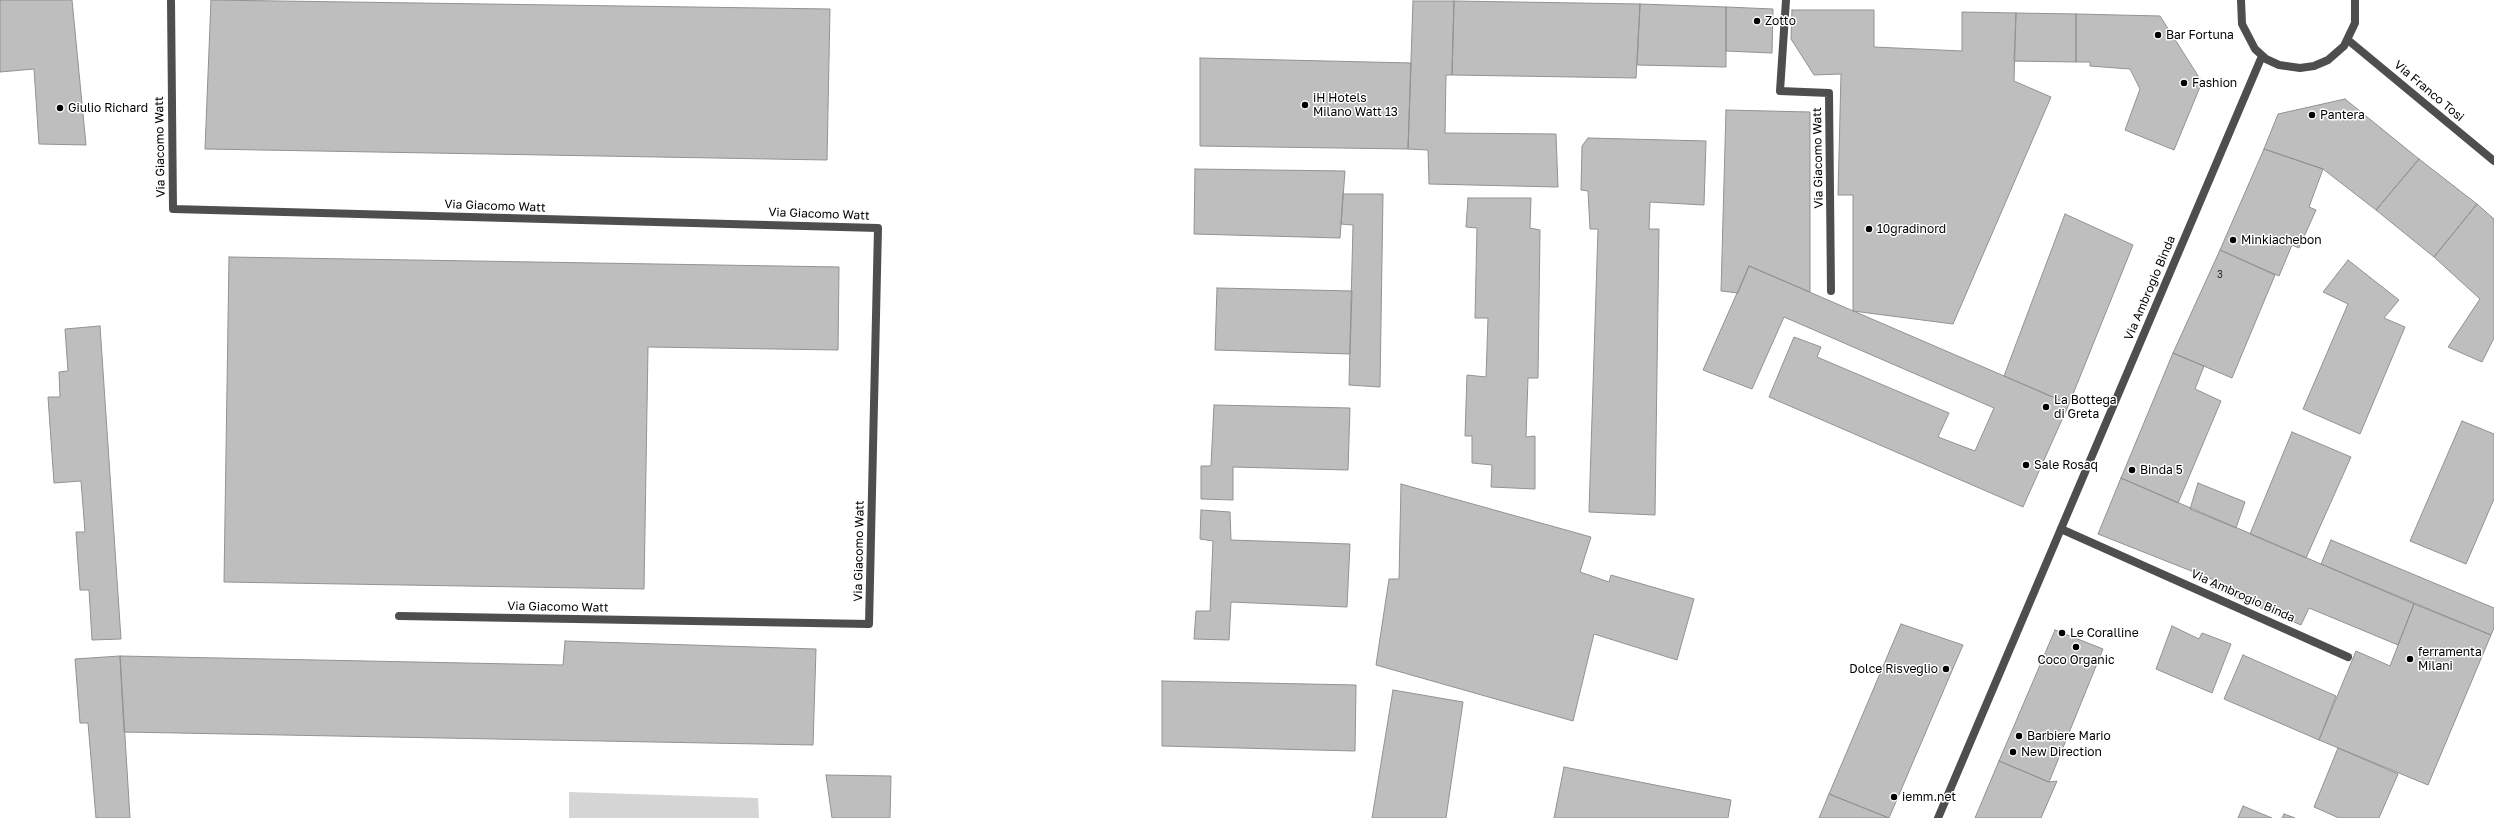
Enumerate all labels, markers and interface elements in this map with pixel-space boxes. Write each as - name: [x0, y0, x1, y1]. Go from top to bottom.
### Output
- place label: Zotto: [1765, 14, 1796, 28]
- marker: Zotto: [1752, 16, 1762, 26]
- place label: Bar Fortuna: [2166, 28, 2234, 42]
- marker: Bar Fortuna: [2153, 30, 2163, 40]
- street label: Via Franco Tosi: [2391, 58, 2467, 124]
- place label: Fashion: [2192, 76, 2237, 90]
- marker: Fashion: [2179, 78, 2189, 88]
- place label: iH Hotels Milano Watt 13: [1313, 91, 1398, 119]
- street label: Via Giacomo Watt: [152, 96, 168, 198]
- marker: iH Hotels Milano Watt 13: [1300, 100, 1310, 110]
- place label: Giulio Richard: [68, 101, 148, 115]
- marker: Giulio Richard: [55, 103, 65, 113]
- street label: Via Giacomo Watt: [1810, 107, 1826, 209]
- place label: Pantera: [2320, 108, 2365, 122]
- marker: Pantera: [2307, 110, 2317, 120]
- street label: Via Giacomo Watt: [444, 197, 546, 215]
- street label: Via Giacomo Watt: [768, 205, 870, 223]
- place label: 10gradinord: [1877, 222, 1946, 236]
- marker: 10gradinord: [1864, 224, 1874, 234]
- street label: Via Ambrogio Binda: [2121, 233, 2179, 343]
- place label: Minkiachebon: [2241, 233, 2322, 247]
- marker: Minkiachebon: [2228, 235, 2238, 245]
- house number: 3: [2217, 269, 2223, 281]
- place label: La Bottega di Greta: [2054, 393, 2117, 421]
- marker: La Bottega di Greta: [2041, 402, 2051, 412]
- place label: Sale Rosaq: [2034, 458, 2098, 472]
- marker: Sale Rosaq: [2021, 460, 2031, 470]
- place label: Binda 5: [2140, 463, 2183, 477]
- marker: Binda 5: [2127, 465, 2137, 475]
- street label: Via Giacomo Watt: [851, 500, 867, 602]
- street label: Via Ambrogio Binda: [2189, 567, 2297, 625]
- street label: Via Giacomo Watt: [507, 599, 609, 615]
- place label: Le Coralline: [2070, 626, 2139, 640]
- marker: Le Coralline: [2057, 628, 2067, 638]
- marker: Coco Organic: [2071, 642, 2081, 652]
- place label: ferramenta Milani: [2418, 645, 2482, 673]
- place label: Coco Organic: [2038, 653, 2114, 667]
- marker: ferramenta Milani: [2405, 654, 2415, 664]
- place label: Dolce Risveglio: [1849, 662, 1938, 676]
- marker: Dolce Risveglio: [1941, 664, 1951, 674]
- place label: Barbiere Mario: [2027, 729, 2111, 743]
- marker: Barbiere Mario: [2014, 731, 2024, 741]
- place label: New Direction: [2021, 745, 2102, 759]
- marker: New Direction: [2008, 747, 2018, 757]
- place label: iemm.net: [1902, 790, 1956, 804]
- marker: iemm.net: [1889, 792, 1899, 802]

